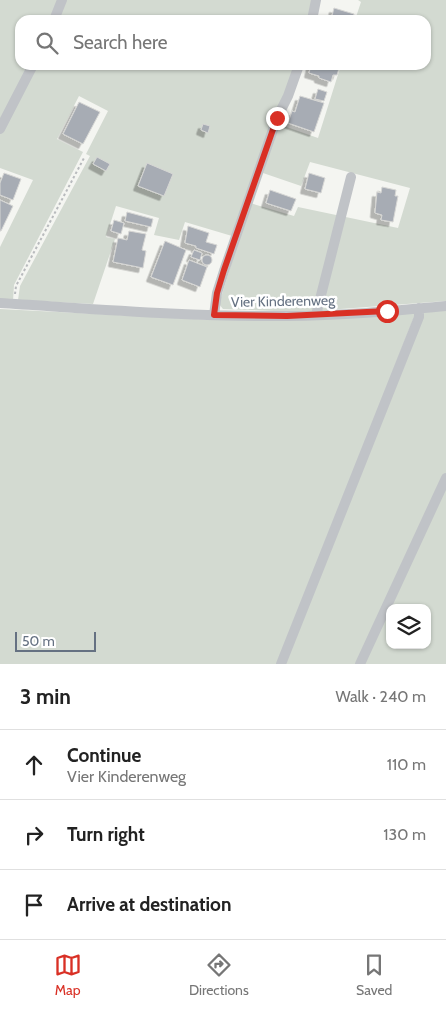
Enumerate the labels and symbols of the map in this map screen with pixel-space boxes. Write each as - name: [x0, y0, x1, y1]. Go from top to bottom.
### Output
- route end: [266, 107, 289, 130]
- street label: Vier Kinderenweg: [231, 291, 336, 311]
- route start: [376, 300, 399, 323]
- scale bar: [15, 629, 96, 652]

